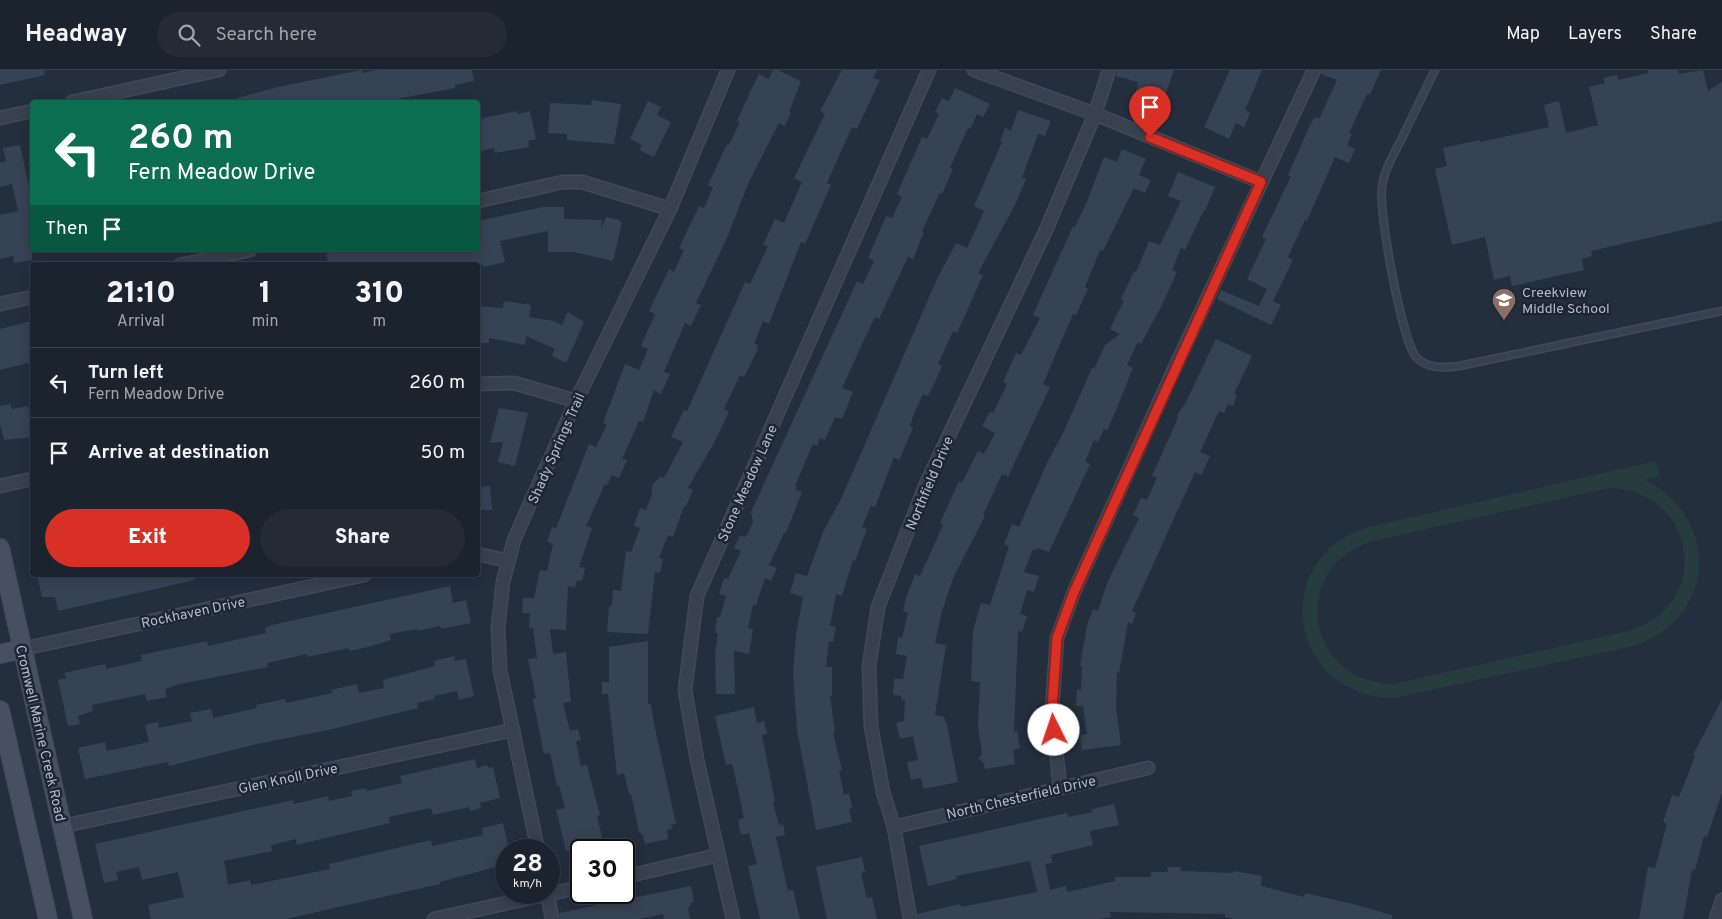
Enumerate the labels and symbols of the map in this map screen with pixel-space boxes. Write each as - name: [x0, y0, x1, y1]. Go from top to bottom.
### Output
- pin: [1129, 86, 1171, 137]
- place label: Creekview Middle School: [1522, 285, 1610, 318]
- school or university icon: Creekview Middle School: [1491, 287, 1517, 321]
- street label: Shady Springs Trail: [525, 391, 589, 507]
- street label: Stone Meadow Lane: [715, 422, 782, 545]
- street label: Northfield Drive: [903, 434, 958, 533]
- street label: Rockhaven Drive: [140, 594, 247, 633]
- street label: Cromwell Marine Creek Road: [11, 643, 68, 823]
- position arrow: [1027, 703, 1079, 755]
- street label: Glen Knoll Drive: [237, 761, 340, 798]
- street label: North Chesterfield Drive: [945, 773, 1098, 824]
- speed limit sign: 30: [570, 839, 635, 904]

